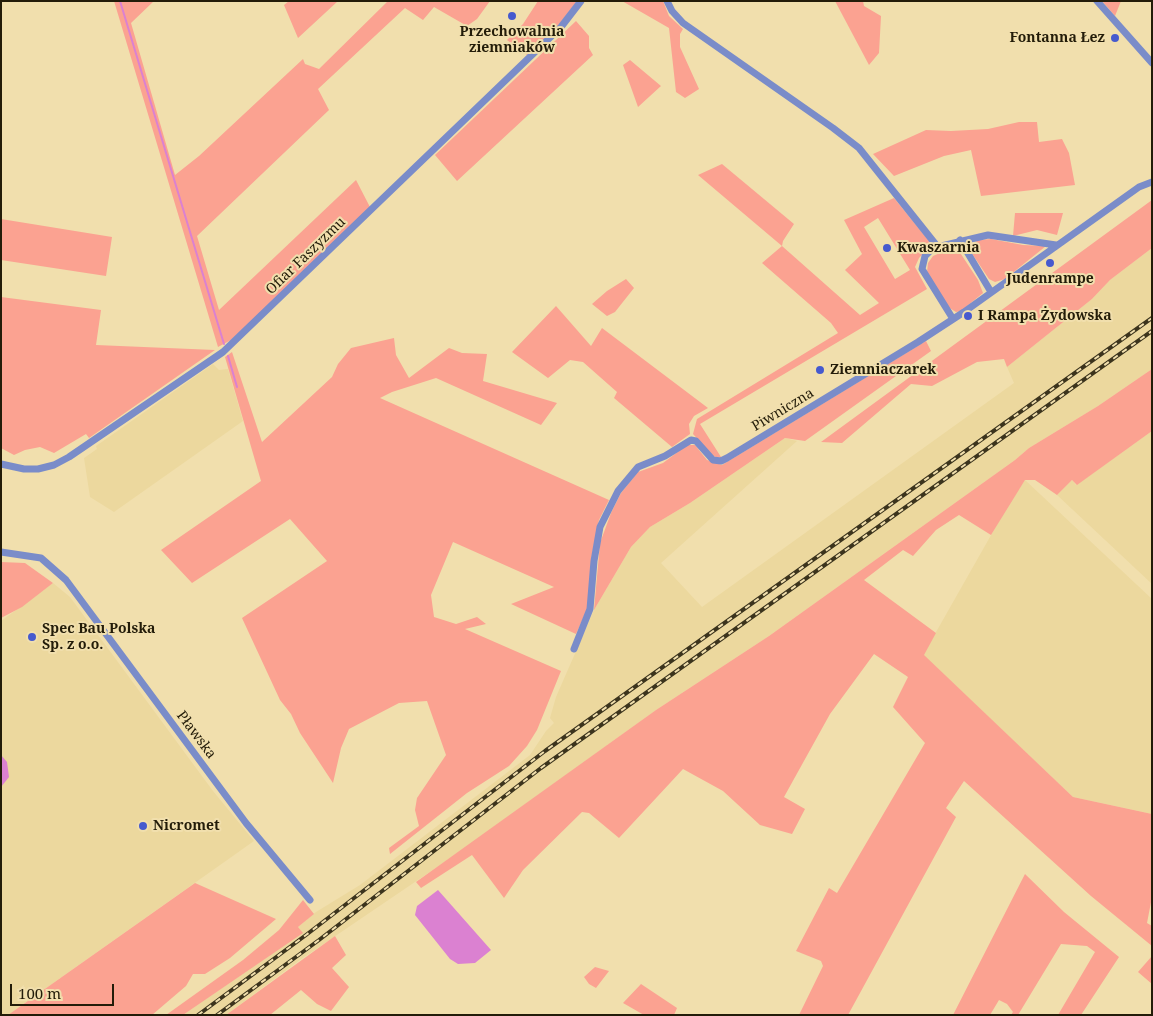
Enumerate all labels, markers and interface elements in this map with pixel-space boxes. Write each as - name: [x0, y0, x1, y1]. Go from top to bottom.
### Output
- marker: Przechowalnia ziemniaków: [506, 10, 518, 22]
- place label: Przechowalnia ziemniaków: [460, 24, 564, 56]
- place label: Fontanna Łez: [1010, 30, 1105, 46]
- marker: Fontanna Łez: [1109, 32, 1121, 44]
- street label: Ofiar Faszyzmu: [263, 214, 349, 298]
- place label: Kwaszarnia: [897, 240, 980, 256]
- marker: Kwaszarnia: [881, 242, 893, 254]
- marker: Judenrampe: [1044, 257, 1056, 269]
- place label: Judenrampe: [1006, 271, 1094, 287]
- place label: I Rampa Żydowska: [978, 308, 1112, 324]
- marker: I Rampa Żydowska: [962, 310, 974, 322]
- place label: Ziemniaczarek: [830, 362, 936, 378]
- marker: Ziemniaczarek: [814, 364, 826, 376]
- street label: Piwniczna: [749, 385, 817, 435]
- place label: Spec Bau Polska Sp. z o.o.: [42, 621, 155, 654]
- marker: Spec Bau Polska Sp. z o.o.: [26, 631, 38, 643]
- street label: Pławska: [173, 708, 219, 762]
- place label: Nicromet: [153, 818, 220, 834]
- marker: Nicromet: [137, 820, 149, 832]
- scale bar: [12, 974, 116, 1006]
- text: 100 m: [18, 983, 61, 1003]

